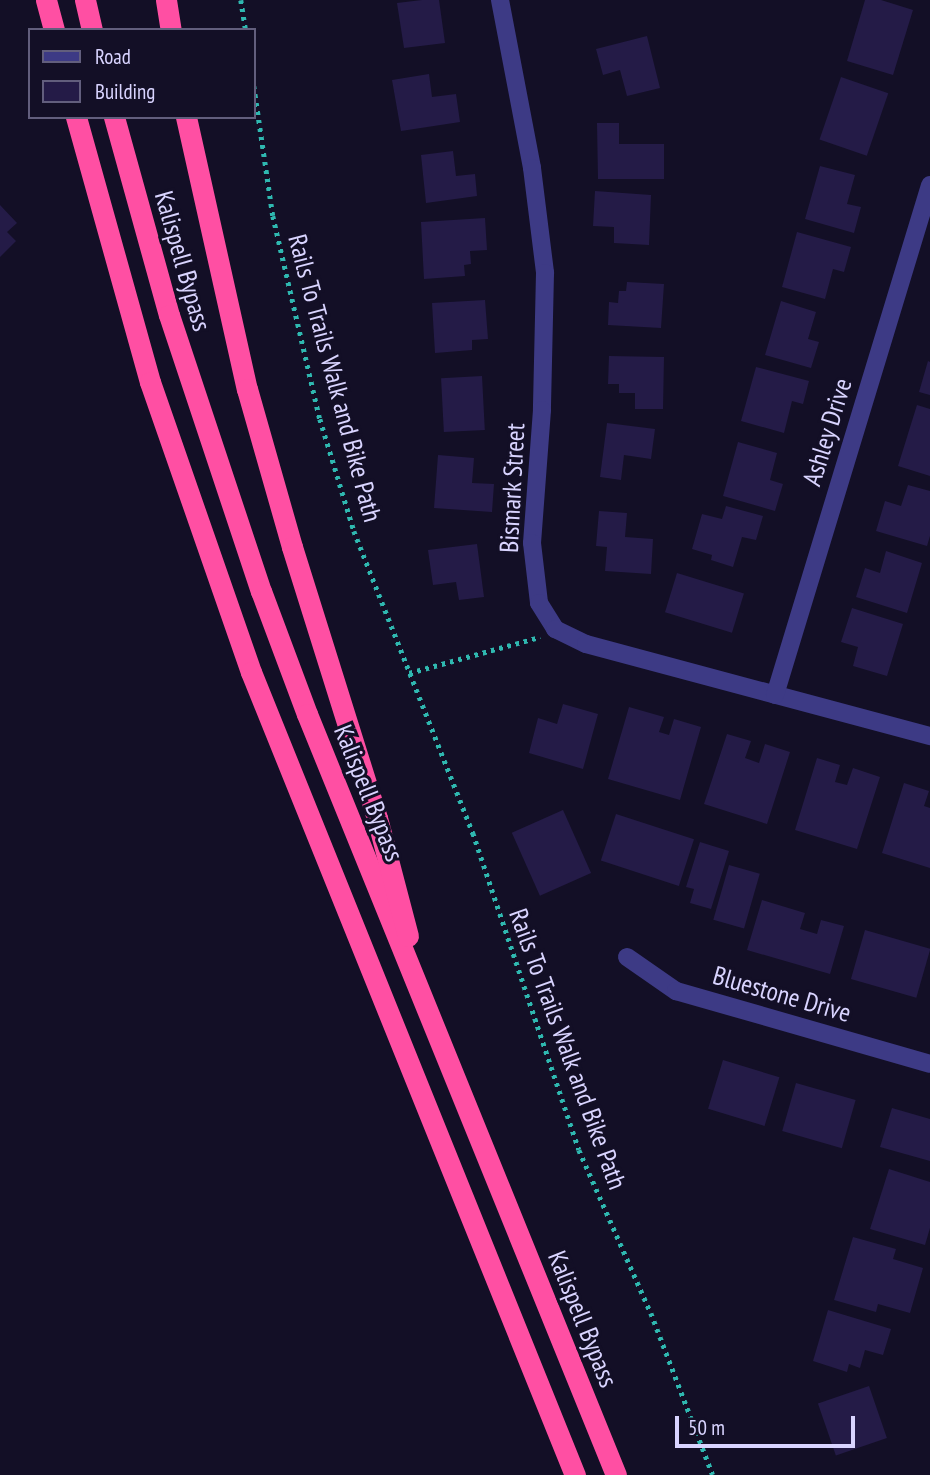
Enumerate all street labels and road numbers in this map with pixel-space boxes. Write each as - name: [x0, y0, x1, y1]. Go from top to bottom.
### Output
- street label: Kalispell Bypass: [148, 187, 218, 335]
- street label: Rails To Trails Walk and Bike Path: [281, 230, 389, 526]
- street label: Ashley Drive: [796, 374, 858, 490]
- street label: Bismark Street: [493, 422, 531, 554]
- street label: Kalispell Bypass: [328, 720, 410, 866]
- street label: Rails To Trails Walk and Bike Path: [502, 903, 634, 1195]
- street label: Bluestone Drive: [709, 959, 855, 1029]
- street label: Kalispell Bypass: [542, 1246, 624, 1392]

